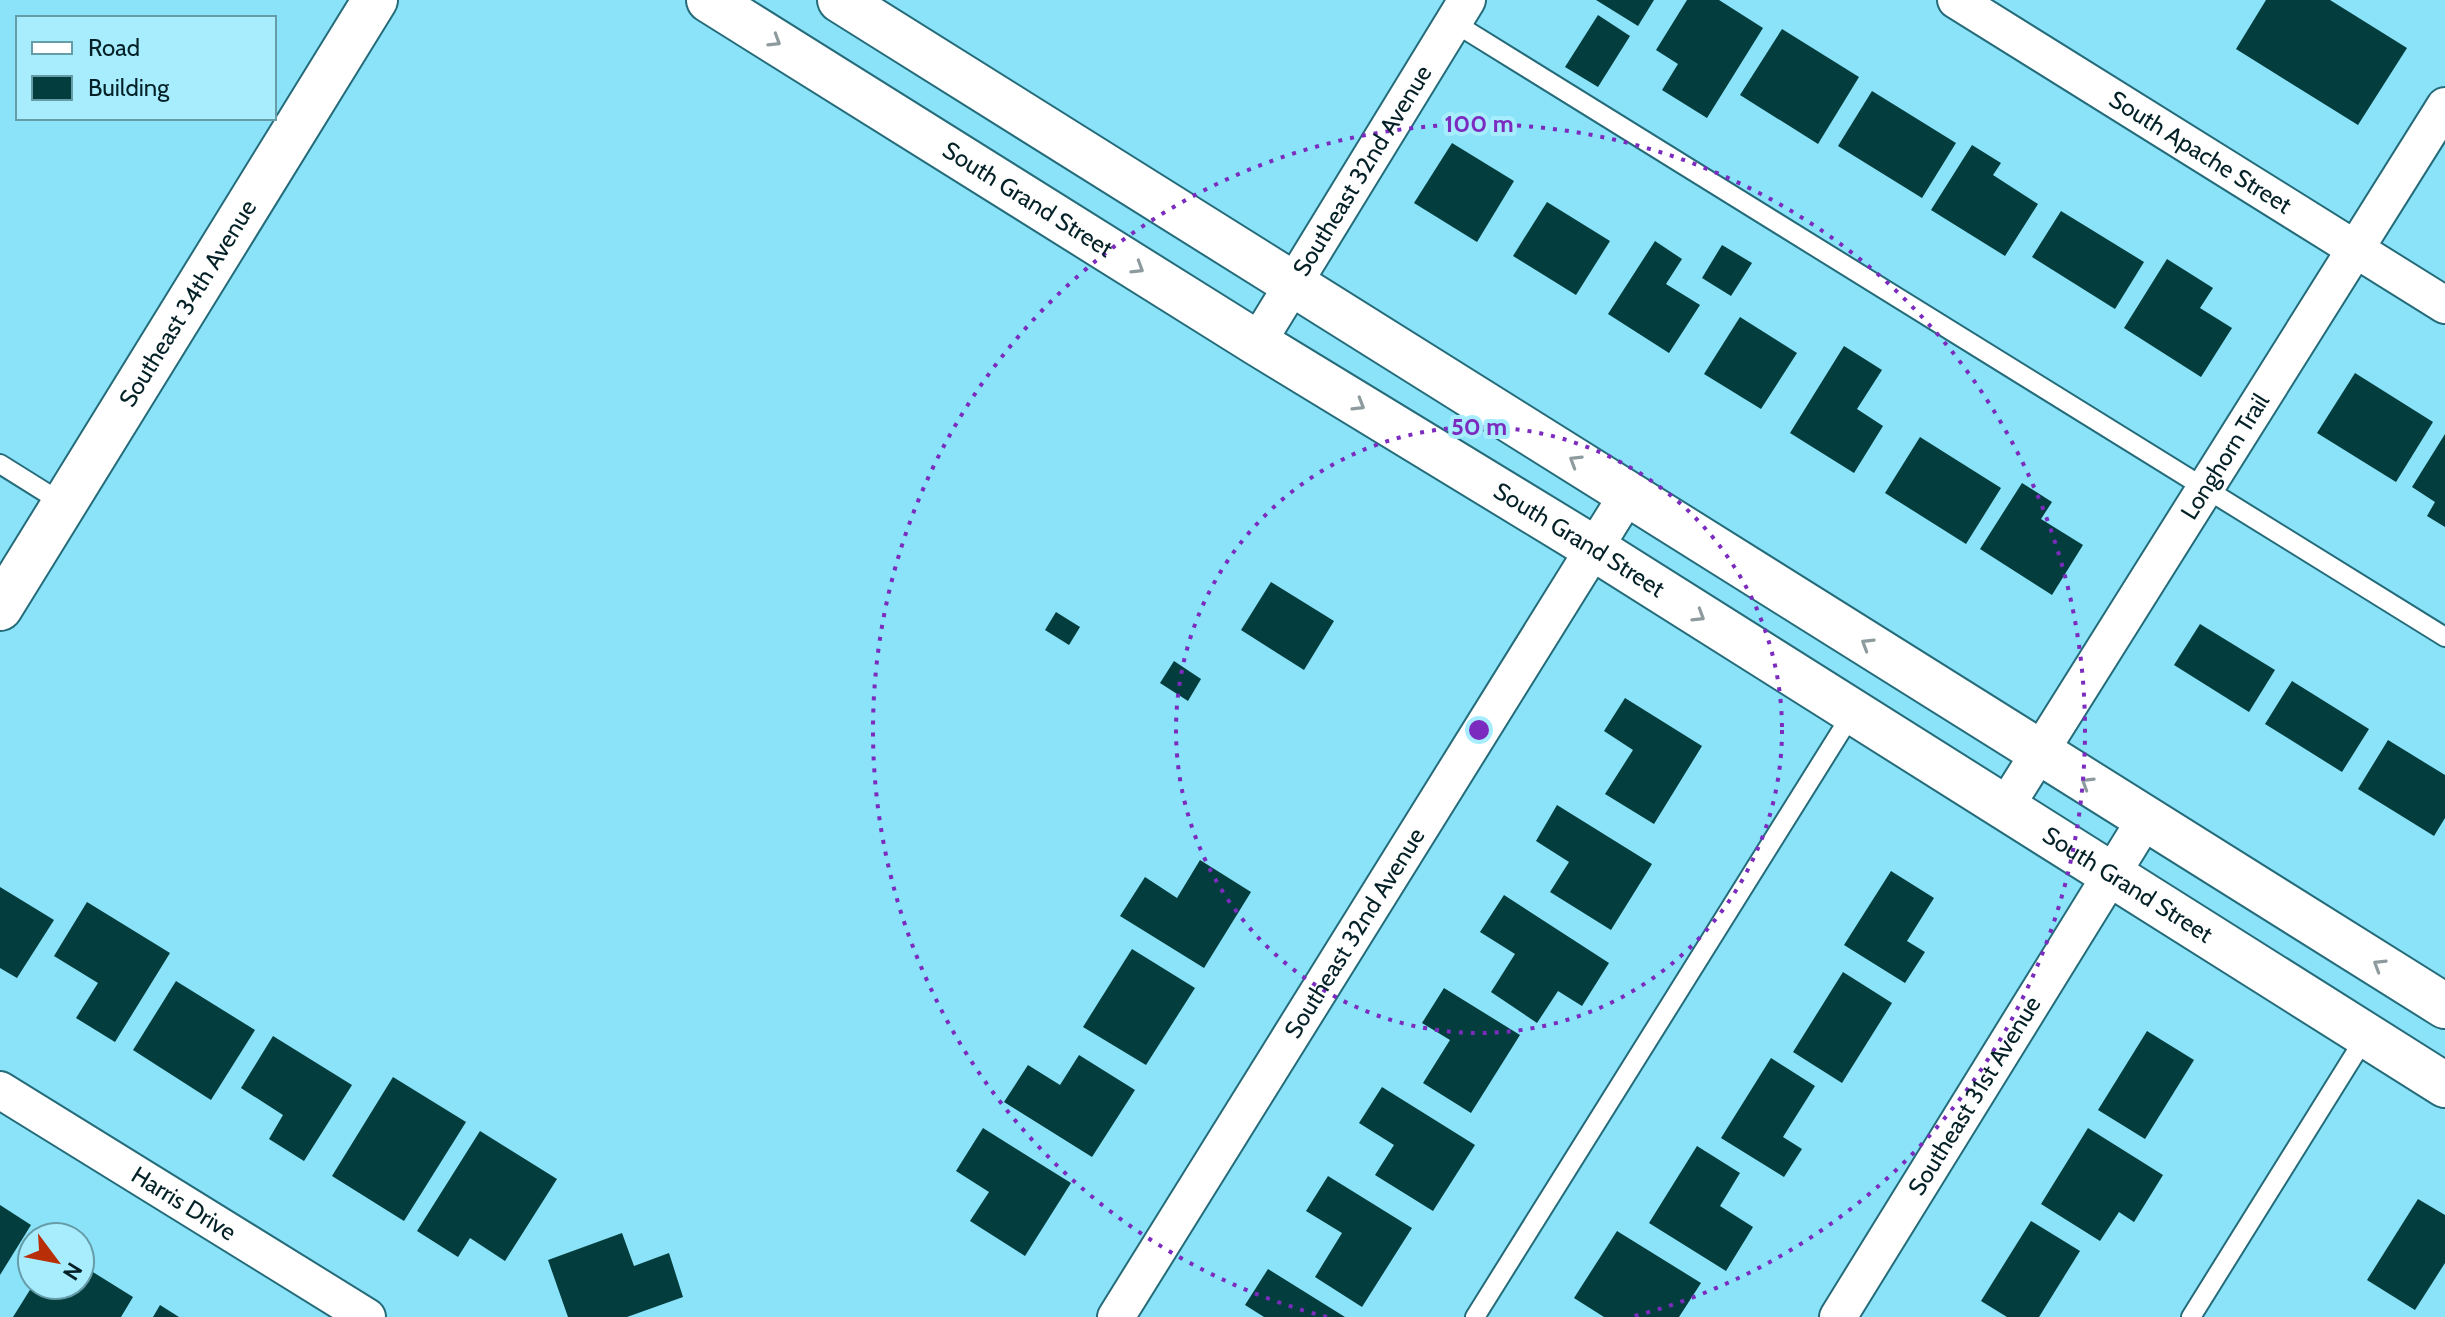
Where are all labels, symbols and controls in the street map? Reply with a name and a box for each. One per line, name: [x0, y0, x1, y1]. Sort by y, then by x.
legend: [16, 16, 276, 120]
one-way arrow: [766, 32, 781, 47]
text: Road: [88, 33, 140, 62]
street label: Southeast 32nd Avenue: [1286, 60, 1438, 281]
text: Building: [88, 73, 170, 102]
street label: South Apache Street: [2104, 84, 2297, 220]
text: 100 m: [1444, 109, 1514, 138]
street label: South Grand Street: [938, 135, 1118, 263]
street label: Southeast 34th Avenue: [113, 194, 262, 412]
one-way arrow: [1129, 259, 1144, 274]
street label: Longhorn Trail: [2174, 388, 2275, 525]
one-way arrow: [1350, 396, 1365, 411]
text: 50 m: [1451, 412, 1507, 441]
one-way arrow: [1570, 456, 1584, 471]
street label: South Grand Street: [1489, 476, 1670, 603]
one-way arrow: [1691, 606, 1705, 621]
one-way arrow: [1861, 639, 1875, 654]
centre of rings: [1465, 716, 1493, 744]
one-way arrow: [2081, 777, 2095, 792]
street label: South Grand Street: [2038, 820, 2218, 949]
street label: Southeast 32nd Avenue: [1278, 823, 1431, 1043]
one-way arrow: [2373, 959, 2388, 974]
street label: Southeast 31st Avenue: [1902, 991, 2047, 1200]
street label: Harris Drive: [126, 1160, 242, 1246]
north arrow: [16, 1221, 96, 1301]
text: N: [57, 1258, 88, 1285]

